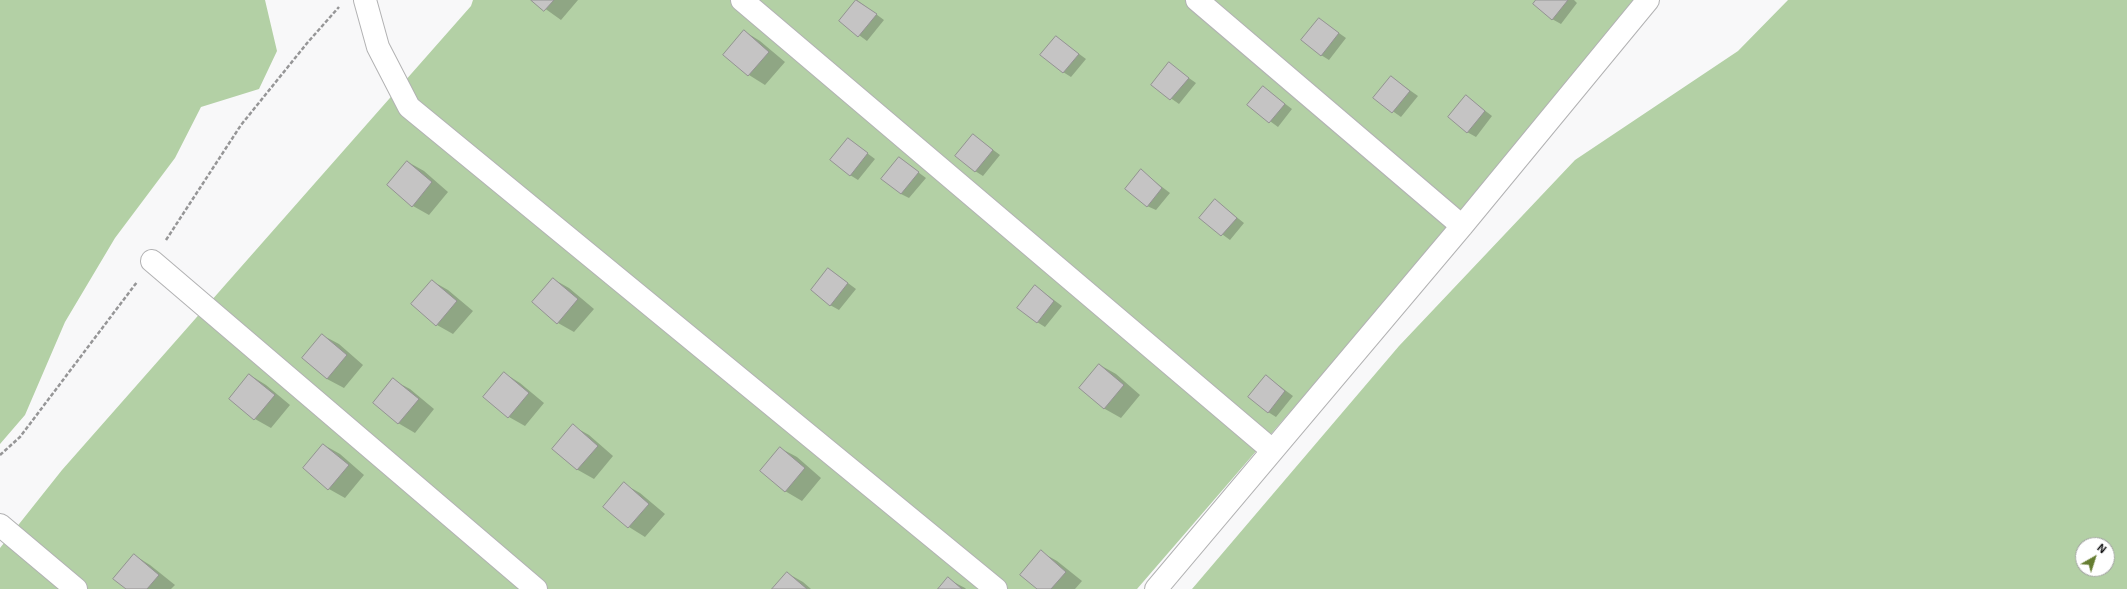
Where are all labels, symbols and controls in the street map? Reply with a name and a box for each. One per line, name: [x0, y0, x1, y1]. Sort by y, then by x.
north arrow: [2075, 537, 2115, 577]
text: N: [2095, 541, 2109, 556]

